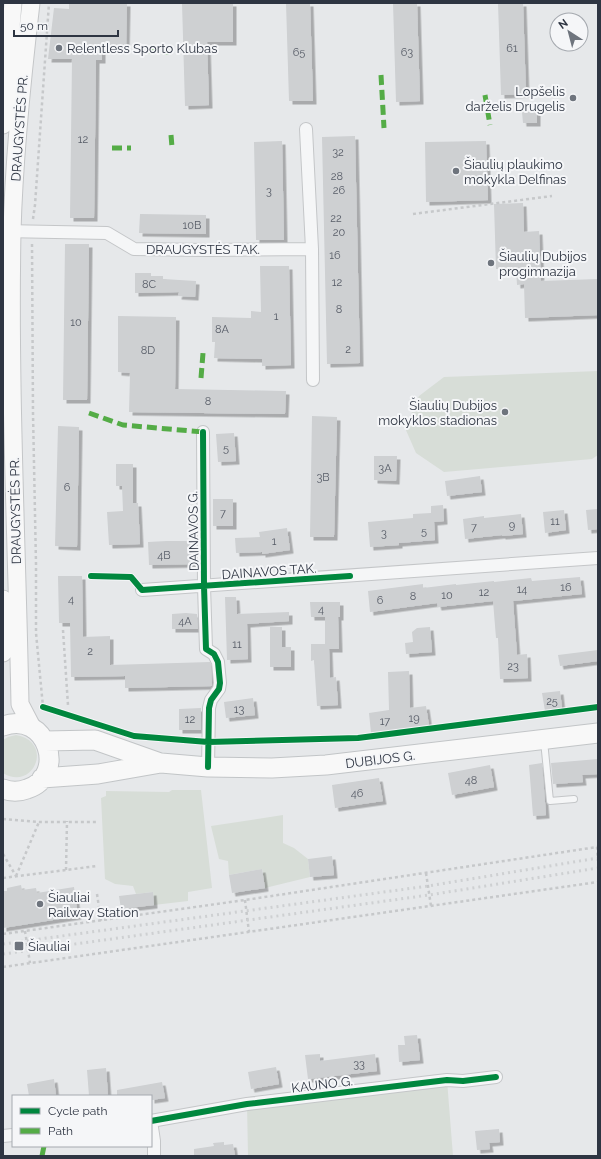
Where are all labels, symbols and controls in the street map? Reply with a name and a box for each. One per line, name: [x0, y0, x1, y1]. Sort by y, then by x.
scale bar: [14, 12, 118, 38]
north arrow: [549, 12, 589, 52]
text: N: [556, 17, 571, 32]
text: 50 m: [20, 19, 48, 33]
place label: Relentless Sporto Klubas: [67, 41, 218, 56]
house number: 61: [506, 42, 518, 55]
marker: Relentless Sporto Klubas: [54, 43, 64, 53]
house number: 65: [293, 46, 305, 59]
house number: 63: [401, 46, 413, 59]
street label: DRAUGYSTĖS PR.: [7, 74, 31, 182]
place label: Lopšelis darželis Drugelis: [466, 84, 565, 114]
marker: Lopšelis darželis Drugelis: [568, 93, 578, 103]
house number: 12: [78, 133, 88, 146]
house number: 32: [332, 146, 344, 159]
place label: Šiaulių plaukimo mokykla Delfinas: [464, 156, 566, 187]
marker: Šiaulių plaukimo mokykla Delfinas: [451, 166, 461, 176]
house number: 28: [331, 170, 343, 183]
house number: 26: [333, 184, 346, 197]
house number: 3: [266, 185, 272, 198]
house number: 22: [330, 212, 342, 225]
house number: 10B: [183, 219, 201, 232]
house number: 20: [333, 226, 345, 239]
street label: DRAUGYSTĖS TAK.: [146, 241, 260, 257]
place label: Šiaulių Dubijos progimnazija: [499, 248, 587, 279]
house number: 16: [329, 249, 341, 262]
marker: Šiaulių Dubijos progimnazija: [486, 258, 496, 268]
house number: 12: [332, 276, 342, 289]
house number: 8C: [142, 278, 156, 291]
house number: 8: [336, 303, 342, 316]
house number: 1: [274, 310, 279, 323]
house number: 10: [70, 316, 82, 329]
house number: 8A: [215, 323, 229, 336]
house number: 2: [345, 343, 351, 356]
house number: 8D: [141, 344, 155, 357]
house number: 8: [205, 395, 211, 408]
place label: Šiaulių Dubijos mokyklos stadionas: [378, 397, 497, 428]
marker: Šiaulių Dubijos mokyklos stadionas: [500, 407, 510, 417]
house number: 5: [223, 442, 229, 455]
street label: DRAUGYSTĖS PR.: [6, 457, 24, 565]
house number: 3A: [378, 462, 392, 475]
house number: 3B: [316, 471, 330, 484]
house number: 6: [64, 481, 71, 494]
street label: DAINAVOS G.: [185, 491, 202, 571]
house number: 7: [220, 507, 226, 520]
house number: 11: [550, 515, 560, 528]
house number: 9: [509, 519, 515, 532]
house number: 7: [471, 521, 477, 534]
house number: 5: [421, 525, 427, 538]
house number: 3: [381, 527, 387, 540]
house number: 1: [272, 535, 277, 548]
house number: 4B: [157, 549, 171, 562]
street label: DAINAVOS TAK.: [221, 561, 317, 582]
house number: 16: [560, 581, 572, 594]
house number: 14: [517, 583, 527, 596]
house number: 12: [479, 586, 489, 599]
house number: 10: [441, 589, 453, 602]
house number: 8: [410, 590, 416, 603]
house number: 4: [68, 593, 74, 606]
house number: 6: [377, 594, 384, 607]
house number: 4: [318, 603, 324, 616]
house number: 4A: [178, 615, 192, 628]
house number: 11: [232, 638, 242, 651]
house number: 2: [87, 645, 93, 658]
house number: 23: [507, 660, 519, 673]
house number: 25: [546, 695, 558, 708]
house number: 13: [234, 703, 244, 716]
house number: 19: [408, 712, 420, 725]
house number: 12: [185, 713, 195, 726]
house number: 17: [380, 715, 390, 728]
street label: DUBIJOS G.: [344, 748, 416, 771]
house number: 48: [465, 774, 477, 787]
house number: 46: [351, 787, 364, 800]
place label: Šiauliai Railway Station: [48, 889, 139, 920]
marker: Šiauliai Railway Station: [35, 899, 45, 909]
place label: Šiauliai: [28, 938, 70, 954]
marker: Šiauliai: [13, 940, 25, 952]
house number: 33: [353, 1058, 365, 1071]
street label: KAUNO G.: [291, 1073, 353, 1096]
legend: [12, 1095, 152, 1147]
text: Cycle path: [48, 1104, 107, 1118]
text: Path: [48, 1124, 73, 1138]

